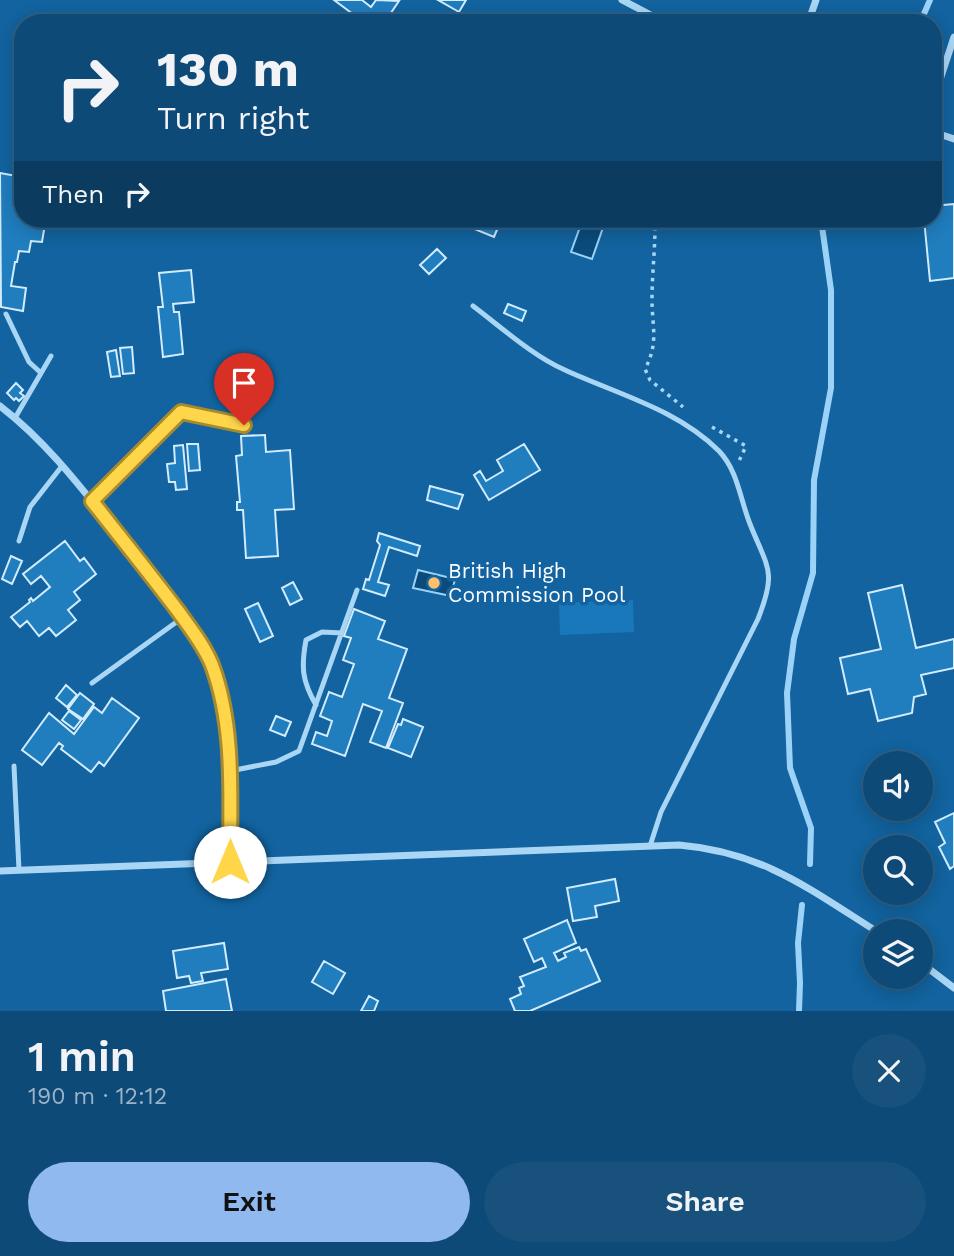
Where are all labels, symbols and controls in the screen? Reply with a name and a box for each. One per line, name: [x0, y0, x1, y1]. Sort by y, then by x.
text: 130 m: [157, 40, 299, 98]
icon: right: [42, 42, 133, 133]
text: Turn right: [157, 99, 309, 137]
icon: right: [118, 175, 156, 213]
text: Then: [42, 179, 104, 209]
pin: [214, 353, 274, 425]
icon: arrive: [225, 364, 263, 402]
place label: British High Commission Pool: [448, 558, 626, 607]
marker: British High Commission Pool: [426, 575, 442, 591]
map controls: [863, 751, 933, 989]
button: sound: [863, 751, 933, 821]
position arrow: [193, 825, 267, 899]
button: search: [863, 835, 933, 905]
button: layers: [863, 919, 933, 989]
text: 1 min: [28, 1032, 136, 1081]
button: close: [852, 1034, 926, 1108]
text: 190 m · 12:12: [28, 1083, 167, 1110]
button: Exit: [28, 1162, 470, 1242]
button: Share: [484, 1162, 926, 1242]

